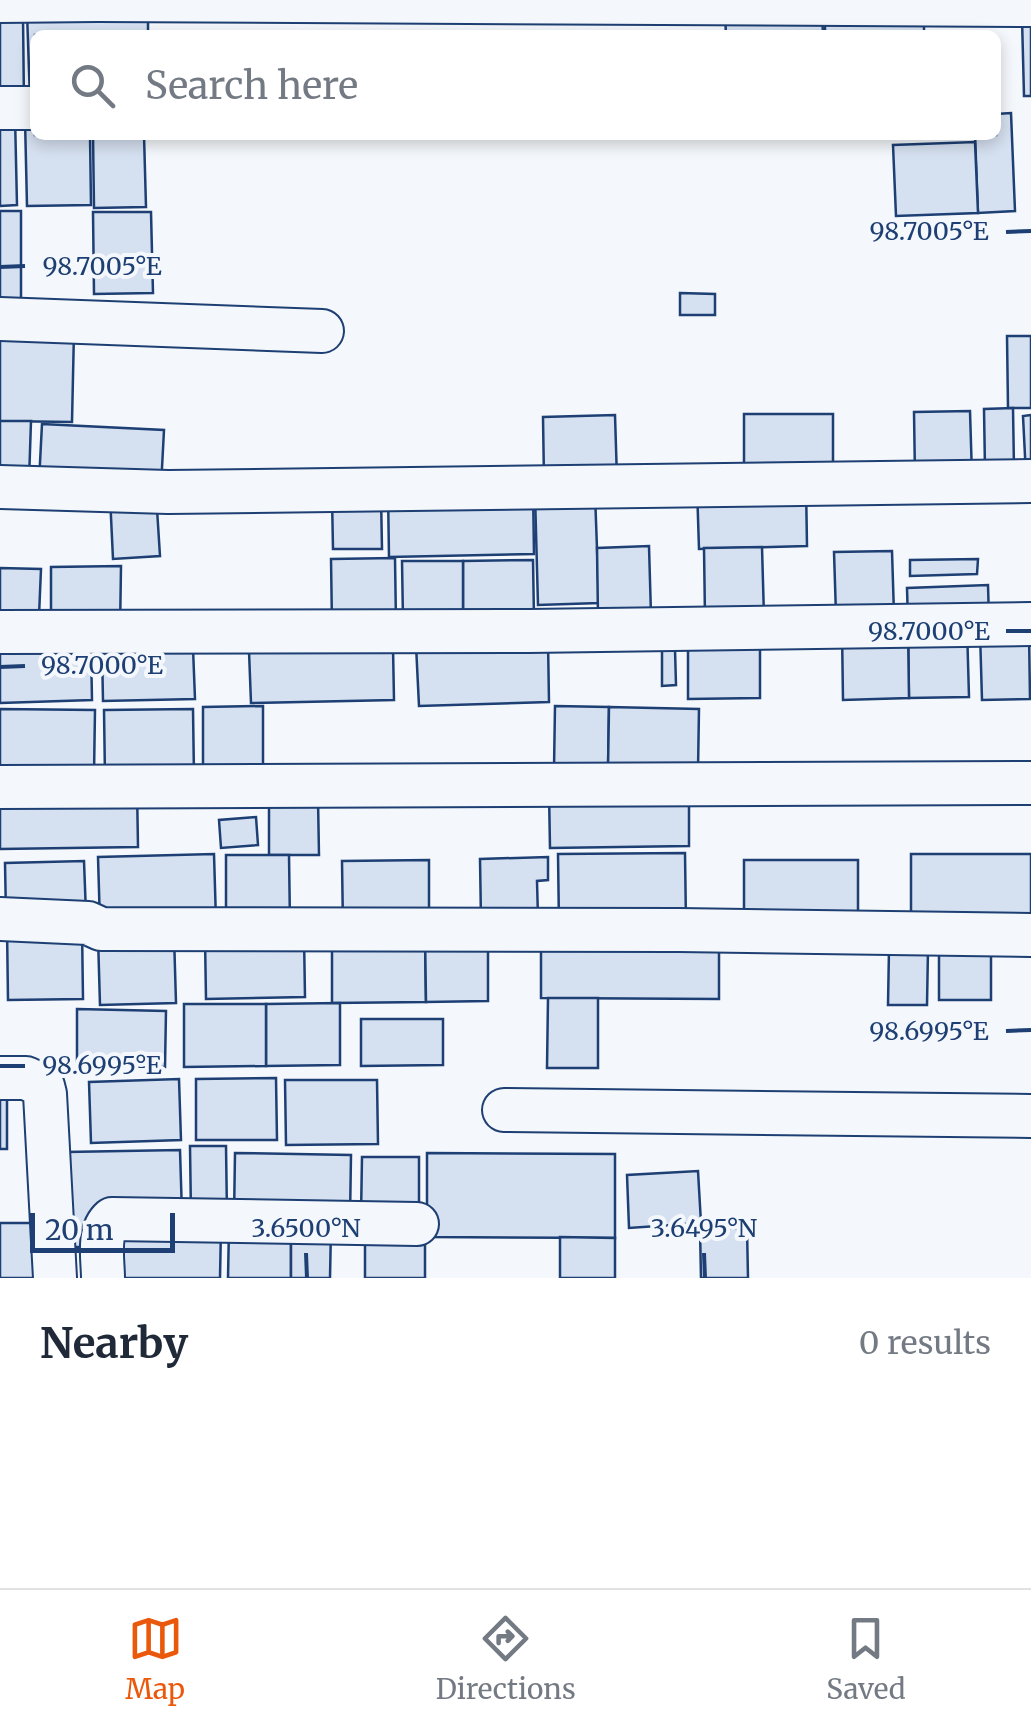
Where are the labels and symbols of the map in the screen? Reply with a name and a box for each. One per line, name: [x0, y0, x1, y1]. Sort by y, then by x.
text: 98.7005°E: [869, 215, 989, 247]
text: 98.7005°E: [42, 250, 162, 282]
text: 98.7000°E: [868, 615, 990, 647]
text: 98.7000°E: [41, 649, 163, 681]
text: 98.6995°E: [869, 1015, 989, 1047]
text: 98.6995°E: [42, 1049, 162, 1081]
scale bar: [30, 1208, 175, 1252]
text: 3.6500°N: [251, 1212, 361, 1244]
text: 3.6495°N: [651, 1212, 757, 1244]

